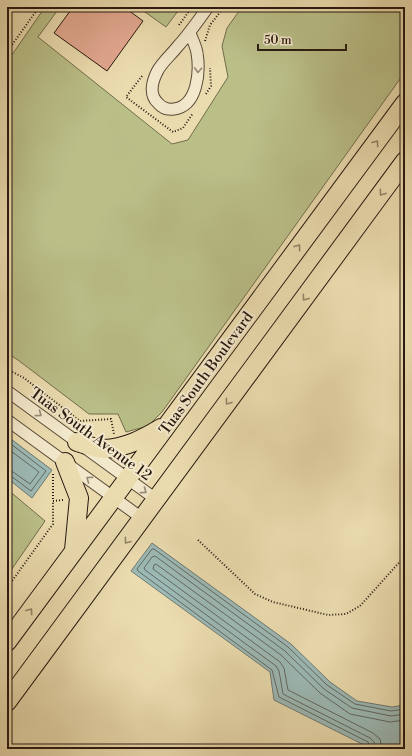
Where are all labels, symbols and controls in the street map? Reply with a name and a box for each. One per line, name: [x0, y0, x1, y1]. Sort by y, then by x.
scale bar: [258, 26, 346, 52]
text: 50 m: [264, 33, 292, 48]
one-way arrow: [193, 67, 202, 73]
one-way arrow: [371, 140, 378, 147]
one-way arrow: [380, 188, 387, 195]
one-way arrow: [294, 245, 301, 252]
one-way arrow: [303, 293, 310, 300]
street label: Tuas South Boulevard: [155, 308, 258, 439]
street label: Tuas South Avenue 12: [26, 384, 155, 485]
one-way arrow: [226, 398, 233, 405]
one-way arrow: [34, 410, 41, 417]
one-way arrow: [86, 477, 93, 484]
one-way arrow: [139, 486, 146, 493]
one-way arrow: [124, 537, 131, 544]
one-way arrow: [25, 608, 33, 615]

